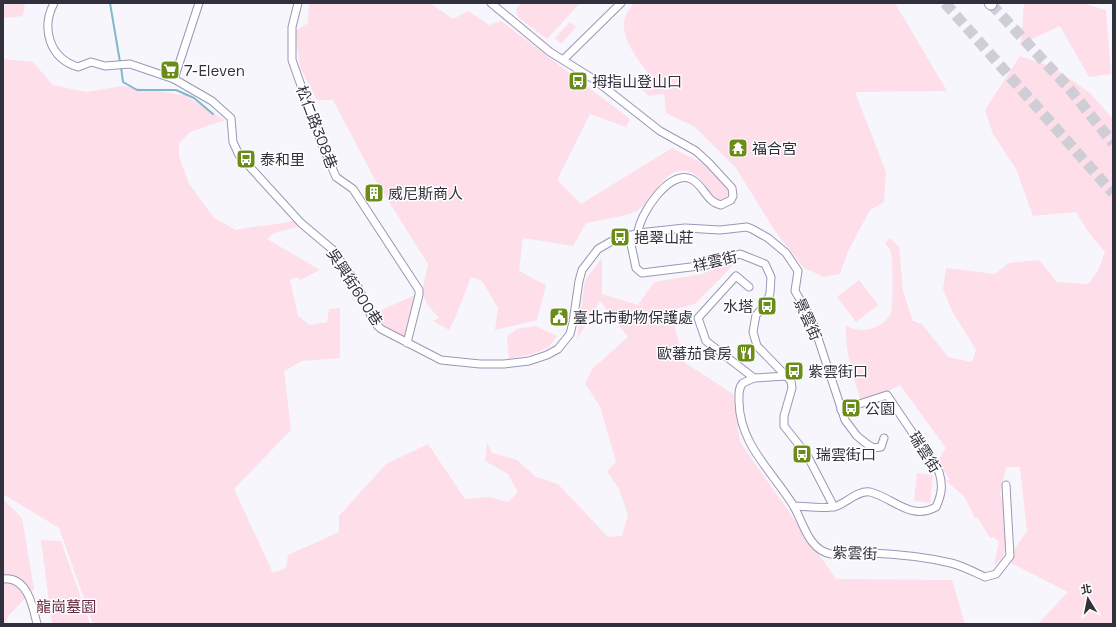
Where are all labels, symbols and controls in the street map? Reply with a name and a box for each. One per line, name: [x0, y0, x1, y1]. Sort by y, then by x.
supermarket icon: 7-Eleven: [159, 59, 181, 81]
place label: 7-Eleven: [184, 61, 245, 80]
bus stop icon: 拇指山登山口: [567, 70, 589, 92]
place label: 拇指山登山口: [592, 72, 682, 91]
street label: 松仁路308巷: [292, 83, 342, 171]
temple icon: 福合宮: [727, 137, 749, 159]
place label: 福合宮: [752, 139, 797, 158]
bus stop icon: 泰和里: [235, 148, 257, 170]
place label: 泰和里: [260, 150, 305, 169]
building icon: 威尼斯商人: [363, 182, 385, 204]
place label: 威尼斯商人: [388, 184, 463, 203]
bus stop icon: 挹翠山莊: [609, 226, 631, 248]
place label: 挹翠山莊: [634, 228, 694, 247]
street label: 吳興街600巷: [323, 245, 387, 329]
street label: 祥雲街: [691, 247, 739, 275]
bus stop icon: 水塔: [756, 295, 778, 317]
street label: 景雲街: [790, 295, 826, 343]
place label: 水塔: [723, 297, 753, 316]
public building icon: 臺北市動物保護處: [548, 306, 570, 328]
place label: 臺北市動物保護處: [573, 308, 693, 327]
restaurant icon: 歐蕃茄食房: [735, 342, 757, 364]
place label: 歐蕃茄食房: [657, 344, 732, 363]
bus stop icon: 紫雲街口: [783, 360, 805, 382]
place label: 紫雲街口: [808, 362, 868, 381]
bus stop icon: 公園: [840, 397, 862, 419]
place label: 公園: [865, 399, 895, 418]
street label: 瑞雲街: [905, 428, 945, 476]
bus stop icon: 瑞雲街口: [791, 443, 813, 465]
place label: 瑞雲街口: [816, 445, 876, 464]
street label: 紫雲街: [832, 543, 878, 563]
north arrow: [1068, 579, 1108, 619]
text: 北: [1080, 581, 1093, 597]
park label: 龍崗墓園: [36, 597, 96, 616]

